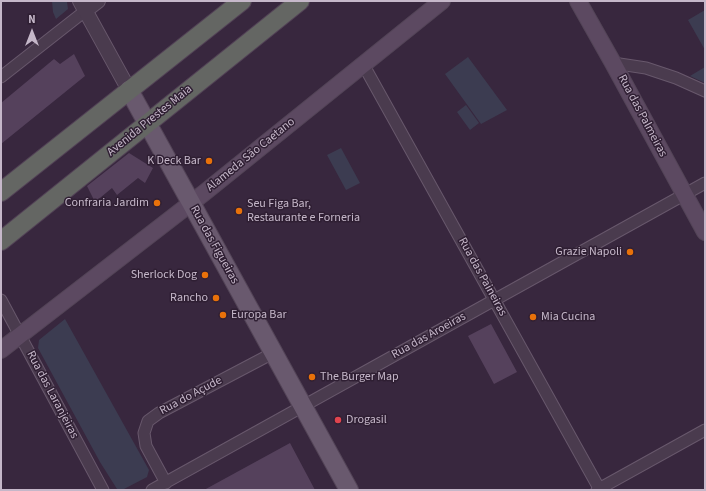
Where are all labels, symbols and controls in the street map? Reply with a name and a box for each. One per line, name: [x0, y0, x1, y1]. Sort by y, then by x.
north arrow: [12, 12, 52, 52]
text: N: [28, 12, 36, 27]
street label: Rua das Palmeiras: [614, 72, 670, 160]
street label: Avenida Prestes Maia: [105, 82, 195, 160]
street label: Alameda São Caetano: [204, 115, 298, 195]
place label: K Deck Bar: [147, 154, 201, 168]
marker: K Deck Bar: [204, 156, 214, 166]
place label: Confraria Jardim: [65, 196, 149, 210]
place label: Seu Figa Bar, Restaurante e Forneria: [247, 197, 360, 225]
marker: Confraria Jardim: [152, 198, 162, 208]
street label: Rua das Figueiras: [187, 203, 241, 287]
marker: Seu Figa Bar, Restaurante e Forneria: [234, 206, 244, 216]
street label: Rua das Paineiras: [454, 235, 510, 319]
place label: Grazie Napoli: [555, 245, 622, 259]
marker: Grazie Napoli: [625, 247, 635, 257]
place label: Sherlock Dog: [131, 268, 197, 282]
marker: Sherlock Dog: [200, 270, 210, 280]
place label: Rancho: [170, 291, 208, 305]
marker: Rancho: [211, 293, 221, 303]
place label: Europa Bar: [231, 308, 287, 322]
marker: Europa Bar: [218, 310, 228, 320]
street label: Rua das Aroeiras: [389, 310, 469, 362]
place label: Mia Cucina: [541, 310, 595, 324]
marker: Mia Cucina: [528, 312, 538, 322]
street label: Rua das Laranjeiras: [23, 349, 81, 441]
place label: The Burger Map: [320, 370, 399, 384]
marker: The Burger Map: [307, 372, 317, 382]
street label: Rua do Açude: [157, 374, 225, 418]
place label: Drogasil: [346, 413, 387, 427]
marker: Drogasil: [333, 415, 343, 425]

